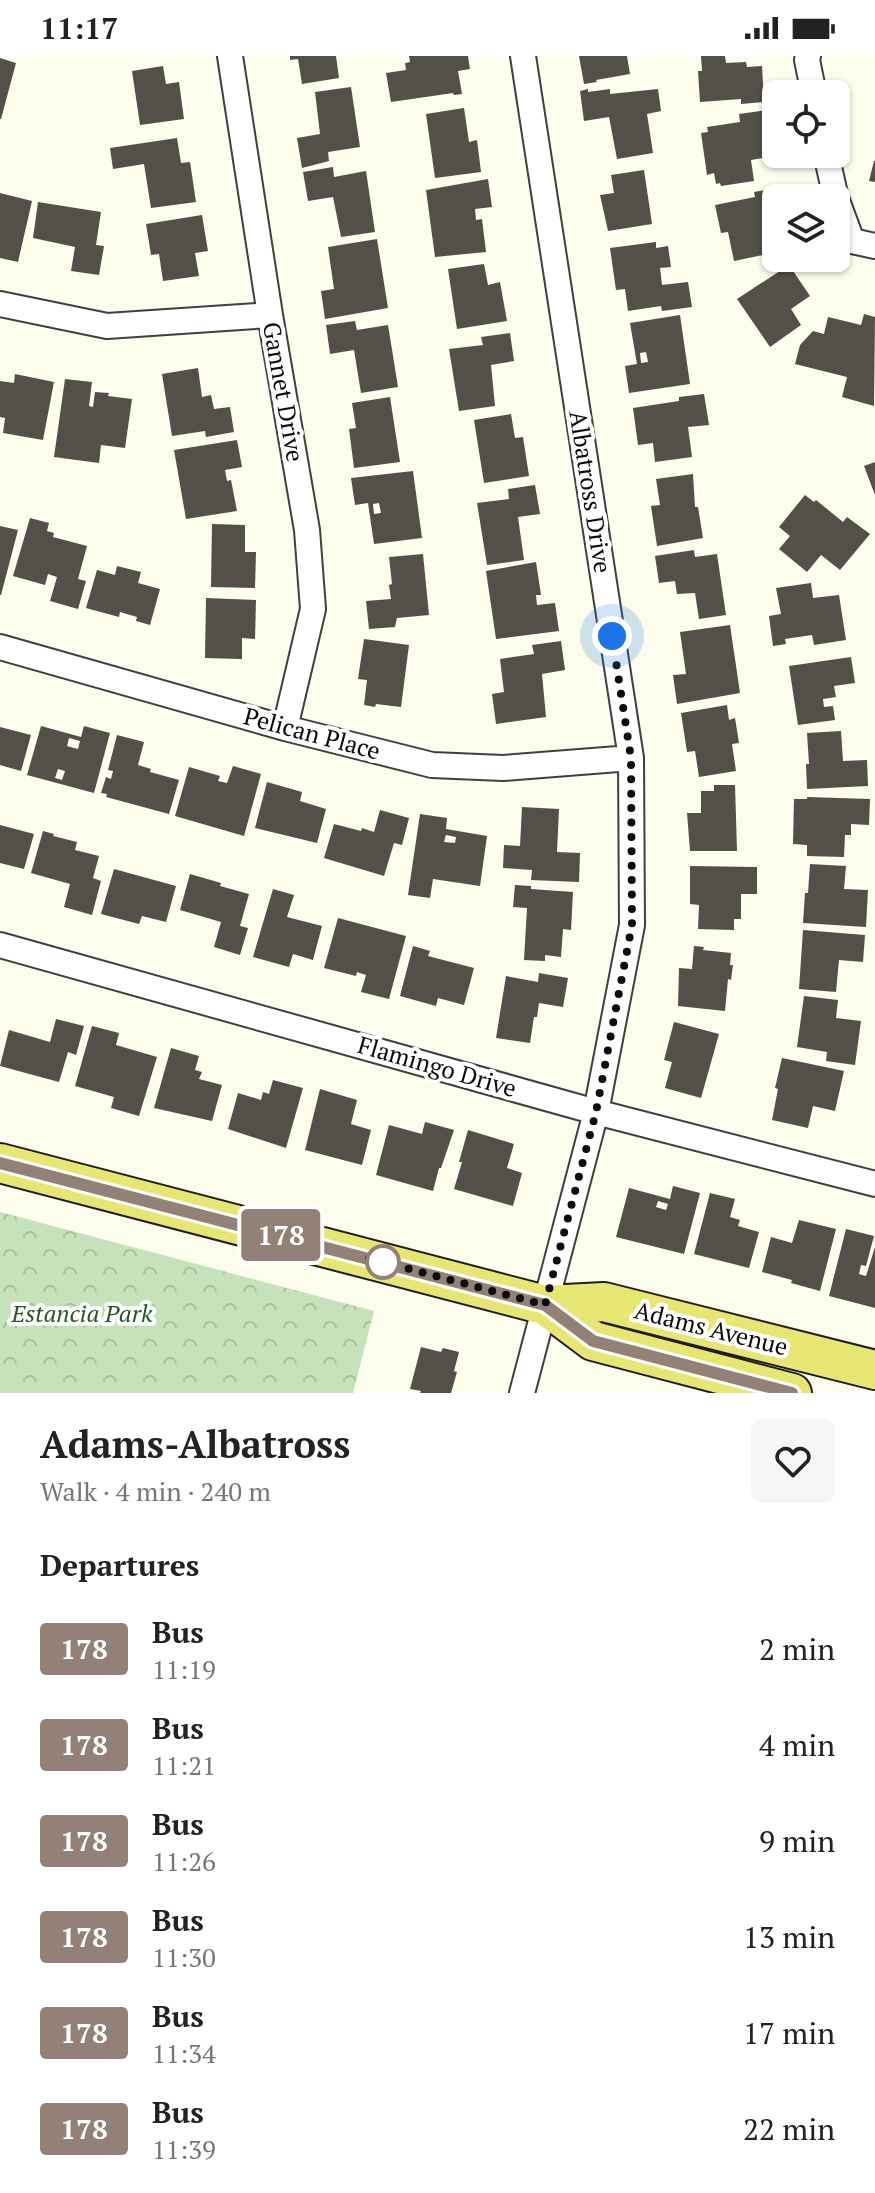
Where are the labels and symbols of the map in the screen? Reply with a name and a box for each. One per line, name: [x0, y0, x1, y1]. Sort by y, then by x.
street label: Gannet Drive: [256, 320, 312, 464]
street label: Albatross Drive: [562, 408, 620, 575]
your location: [592, 616, 632, 656]
street label: Pelican Place: [241, 699, 384, 767]
street label: Flamingo Drive: [354, 1028, 520, 1104]
line badge: 178: [235, 1209, 327, 1261]
unlabelled marker: [366, 1245, 400, 1279]
street label: Adams Avenue: [631, 1294, 791, 1363]
park label: Estancia Park: [11, 1297, 153, 1329]

